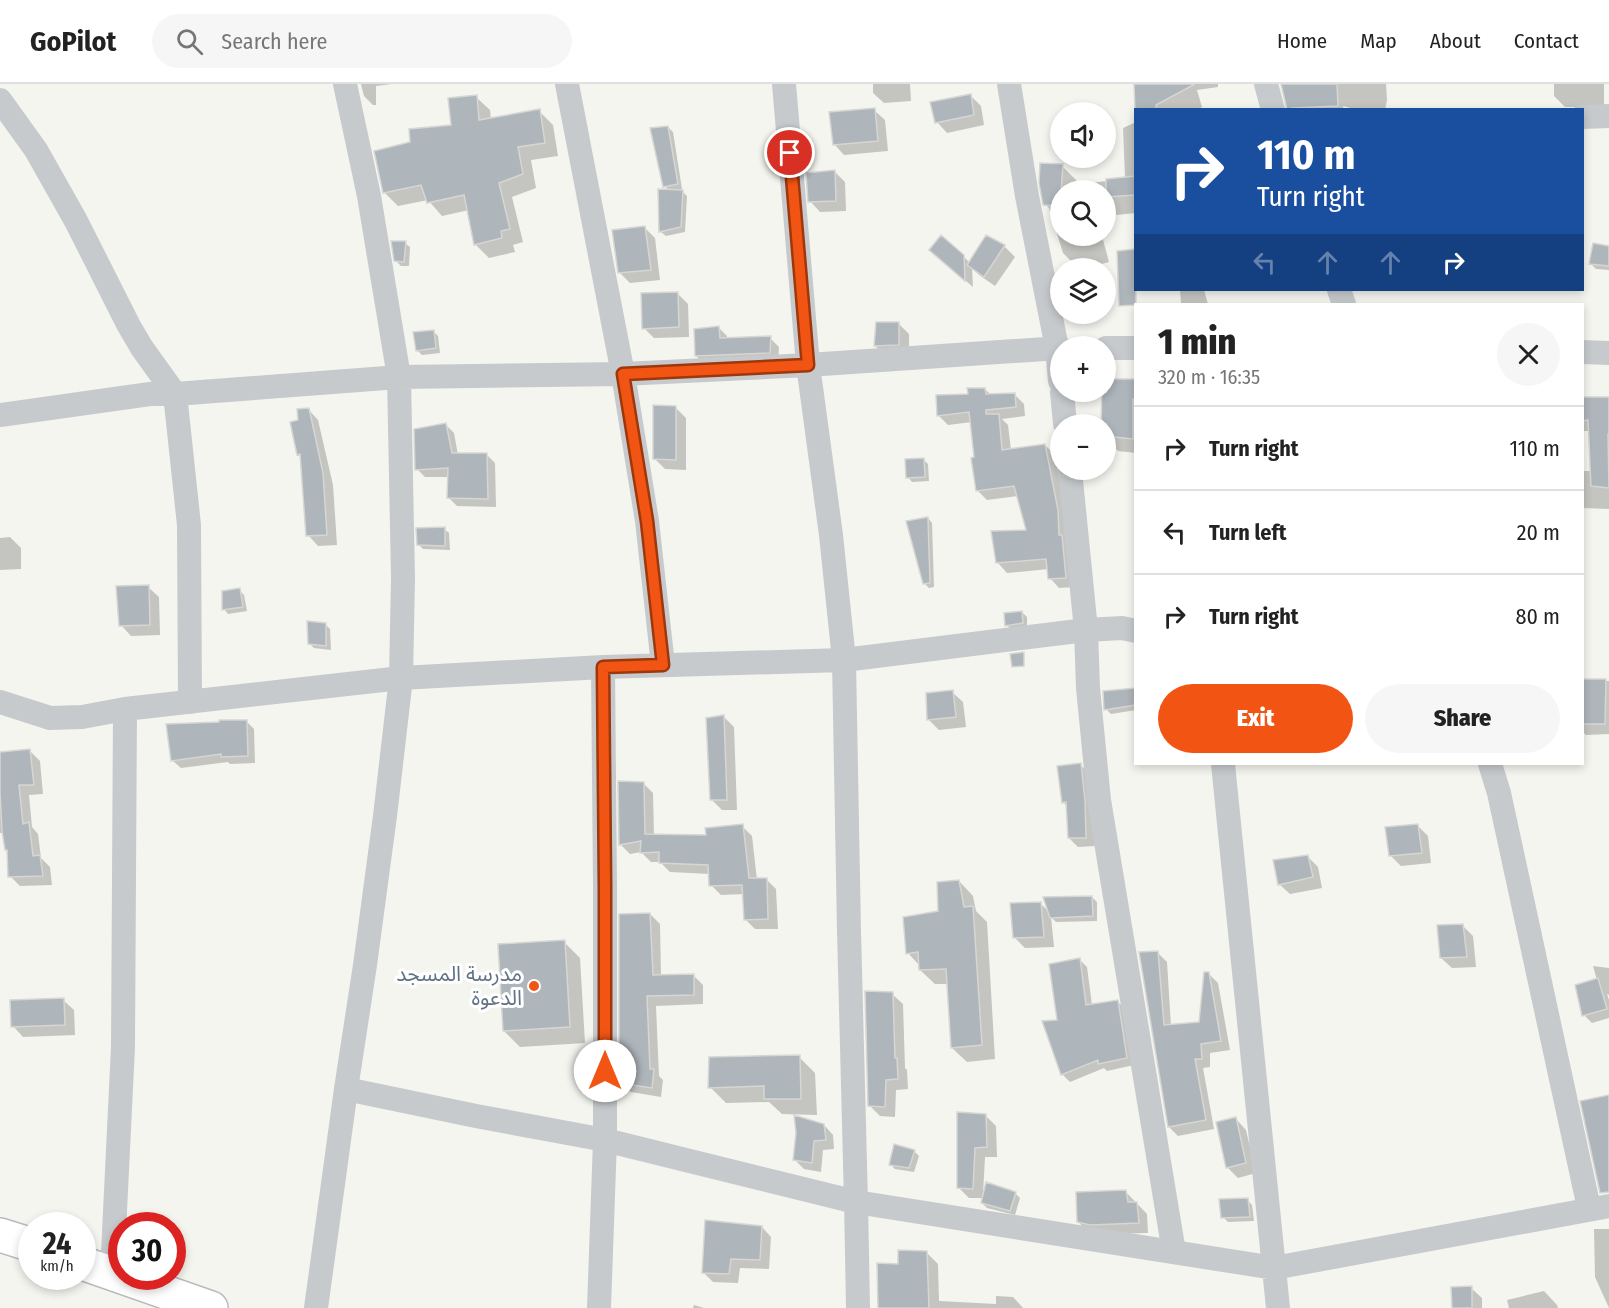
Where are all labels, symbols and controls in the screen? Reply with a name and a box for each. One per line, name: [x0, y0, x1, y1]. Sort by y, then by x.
search box: [152, 14, 572, 68]
text: GoPilot: [30, 25, 116, 58]
icon: search: [173, 25, 206, 58]
text: Search here: [221, 28, 327, 55]
text: Home: [1277, 28, 1327, 54]
text: Map: [1360, 28, 1397, 54]
text: About: [1430, 28, 1481, 54]
text: Contact: [1514, 28, 1579, 54]
map controls: [1050, 102, 1116, 480]
button: sound: [1050, 102, 1116, 168]
pin: [764, 127, 815, 178]
text: 110 m: [1257, 130, 1356, 180]
icon: right: [1158, 132, 1236, 210]
icon: arrive: [773, 136, 806, 169]
button: search: [1050, 180, 1116, 246]
text: Turn right: [1257, 181, 1365, 213]
icon: left: [1248, 246, 1281, 279]
icon: ahead: [1311, 246, 1344, 279]
icon: ahead: [1374, 246, 1407, 279]
icon: right: [1437, 246, 1470, 279]
button: layers: [1050, 258, 1116, 324]
text: 1 min: [1158, 320, 1236, 364]
button: close: [1497, 323, 1560, 386]
button: +: [1050, 336, 1116, 402]
text: 320 m · 16:35: [1158, 365, 1260, 389]
button: −: [1050, 414, 1116, 480]
icon: right: [1158, 432, 1191, 465]
text: Turn right: [1209, 435, 1298, 462]
text: 110 m: [1510, 435, 1560, 462]
icon: left: [1158, 516, 1191, 549]
text: Turn left: [1209, 519, 1287, 546]
text: 20 m: [1517, 519, 1560, 546]
icon: right: [1158, 600, 1191, 633]
text: Turn right: [1209, 603, 1298, 630]
text: 80 m: [1515, 603, 1560, 630]
button: Exit: [1158, 684, 1353, 753]
button: Share: [1365, 684, 1560, 753]
place label: مدرسة المسجد الدعوة: [396, 961, 522, 1011]
marker: مدرسة المسجد الدعوة: [527, 979, 541, 993]
position arrow: [573, 1039, 637, 1103]
speed limit sign: 30: [108, 1212, 186, 1290]
text: 24: [43, 1226, 71, 1262]
text: km/h: [40, 1257, 74, 1275]

